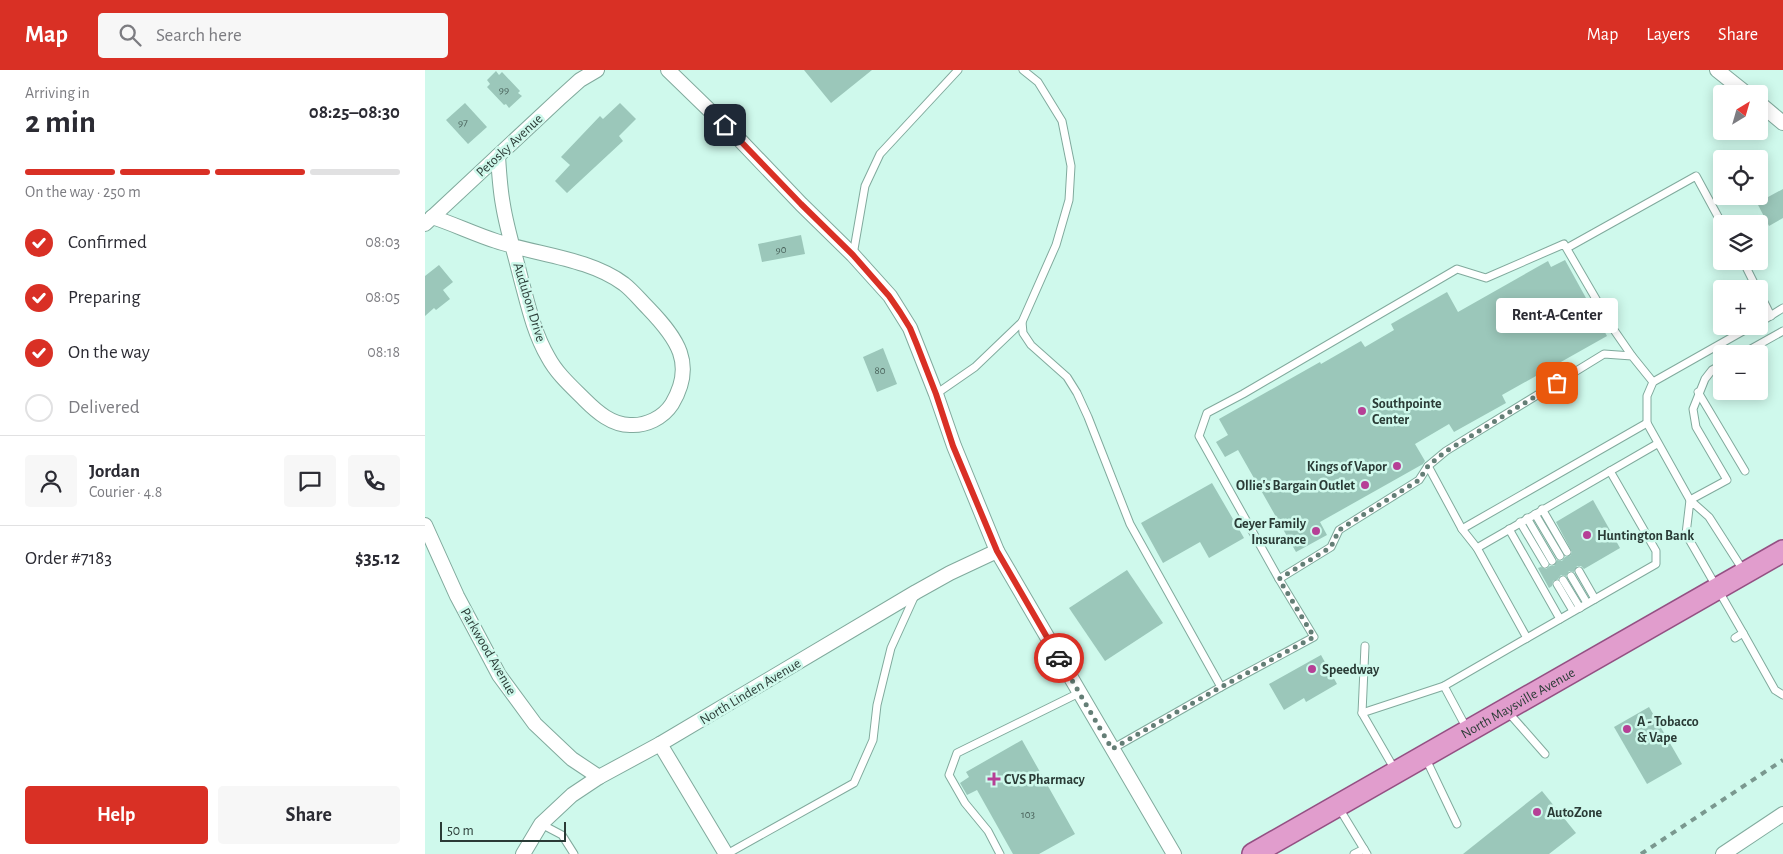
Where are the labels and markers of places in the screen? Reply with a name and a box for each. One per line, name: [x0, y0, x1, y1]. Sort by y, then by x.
pin: [704, 104, 746, 146]
callout: Rent-A-Center: [1496, 298, 1618, 333]
pin: [1536, 362, 1578, 404]
place label: Southpointe Center: [1372, 397, 1442, 427]
marker: Southpointe Center: [1356, 405, 1368, 417]
place label: Kings of Vapor: [1307, 460, 1387, 474]
marker: Kings of Vapor: [1391, 460, 1403, 472]
place label: Ollie's Bargain Outlet: [1236, 479, 1355, 493]
marker: Ollie's Bargain Outlet: [1359, 479, 1371, 491]
place label: Geyer Family Insurance: [1234, 517, 1307, 547]
marker: Geyer Family Insurance: [1310, 525, 1322, 537]
marker: Huntington Bank: [1581, 529, 1593, 541]
place label: Huntington Bank: [1597, 529, 1694, 543]
marker: Speedway: [1306, 663, 1318, 675]
place label: Speedway: [1322, 663, 1380, 677]
place label: A - Tobacco & Vape: [1637, 715, 1699, 745]
marker: A - Tobacco & Vape: [1621, 723, 1633, 735]
marker: CVS Pharmacy: [988, 773, 1000, 785]
place label: CVS Pharmacy: [1004, 773, 1086, 787]
marker: AutoZone: [1531, 806, 1543, 818]
place label: AutoZone: [1547, 806, 1603, 820]

